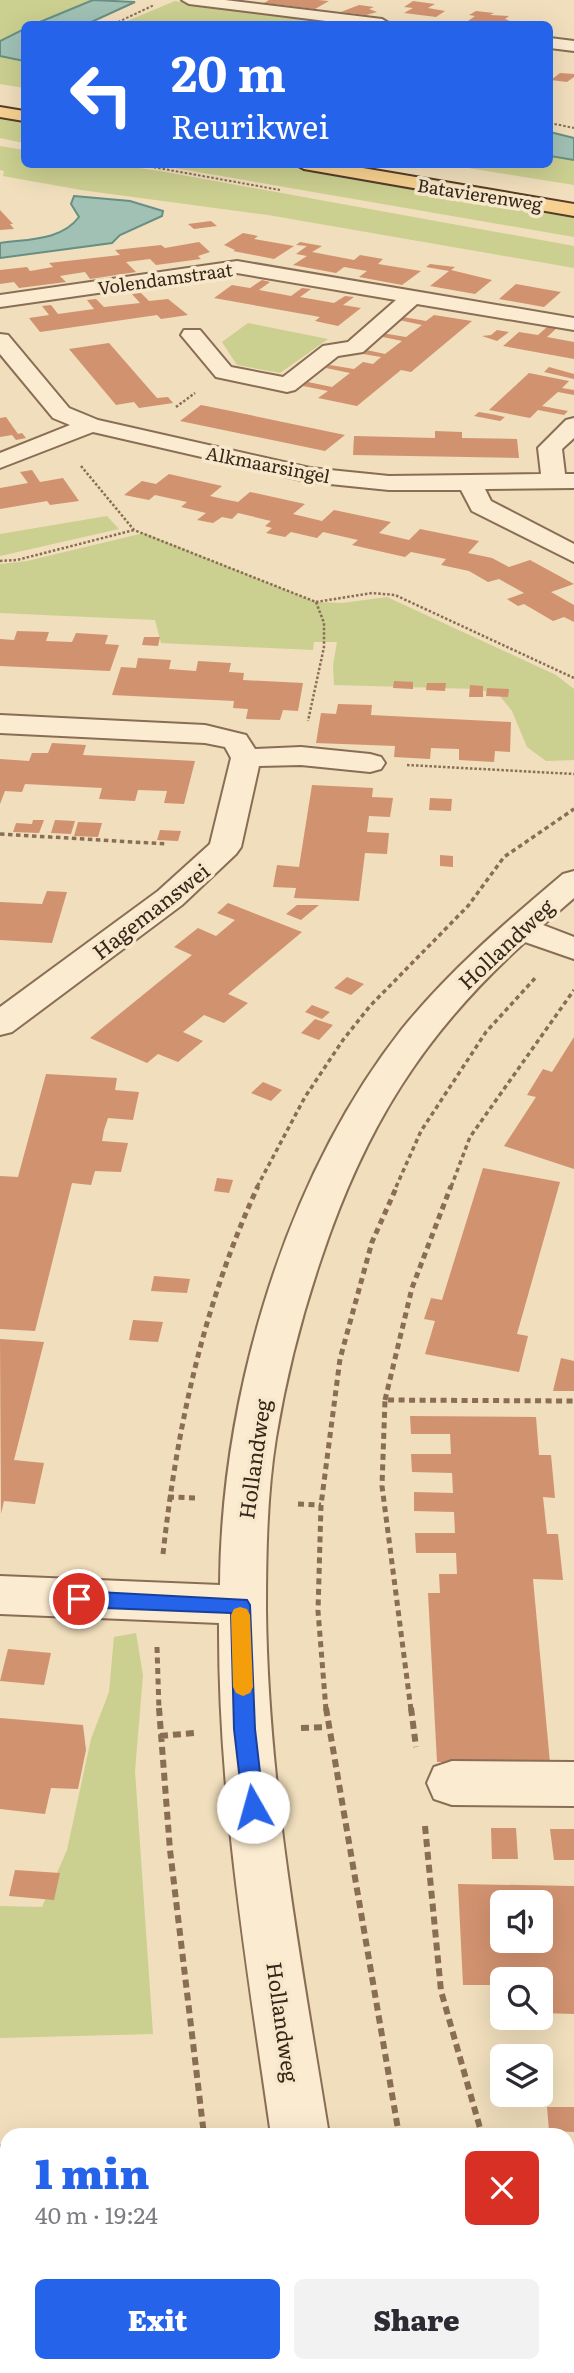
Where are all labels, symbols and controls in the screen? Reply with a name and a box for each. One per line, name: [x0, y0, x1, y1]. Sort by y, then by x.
text: 20 m: [171, 34, 286, 107]
icon: left: [56, 49, 147, 140]
text: Reurikwei: [171, 101, 329, 149]
street label: Batavierenweg: [416, 171, 545, 217]
street label: Volendamstraat: [96, 255, 235, 301]
street label: Alkmaarsingel: [203, 439, 333, 489]
street label: Hagemanswei: [85, 854, 215, 966]
street label: Hollandweg: [450, 890, 560, 996]
street label: Hollandweg: [229, 1397, 277, 1521]
pin: [49, 1569, 109, 1629]
icon: arrive: [60, 1580, 98, 1618]
position arrow: [216, 1770, 290, 1844]
map controls: [490, 1890, 553, 2107]
button: sound: [490, 1890, 553, 1953]
street label: Hollandweg: [260, 1960, 308, 2084]
button: search: [490, 1967, 553, 2030]
button: layers: [490, 2044, 553, 2107]
text: 1 min: [35, 2140, 150, 2202]
button: close: [465, 2151, 539, 2225]
text: 40 m · 19:24: [35, 2197, 158, 2231]
button: Exit: [35, 2279, 280, 2359]
button: Share: [294, 2279, 539, 2359]

